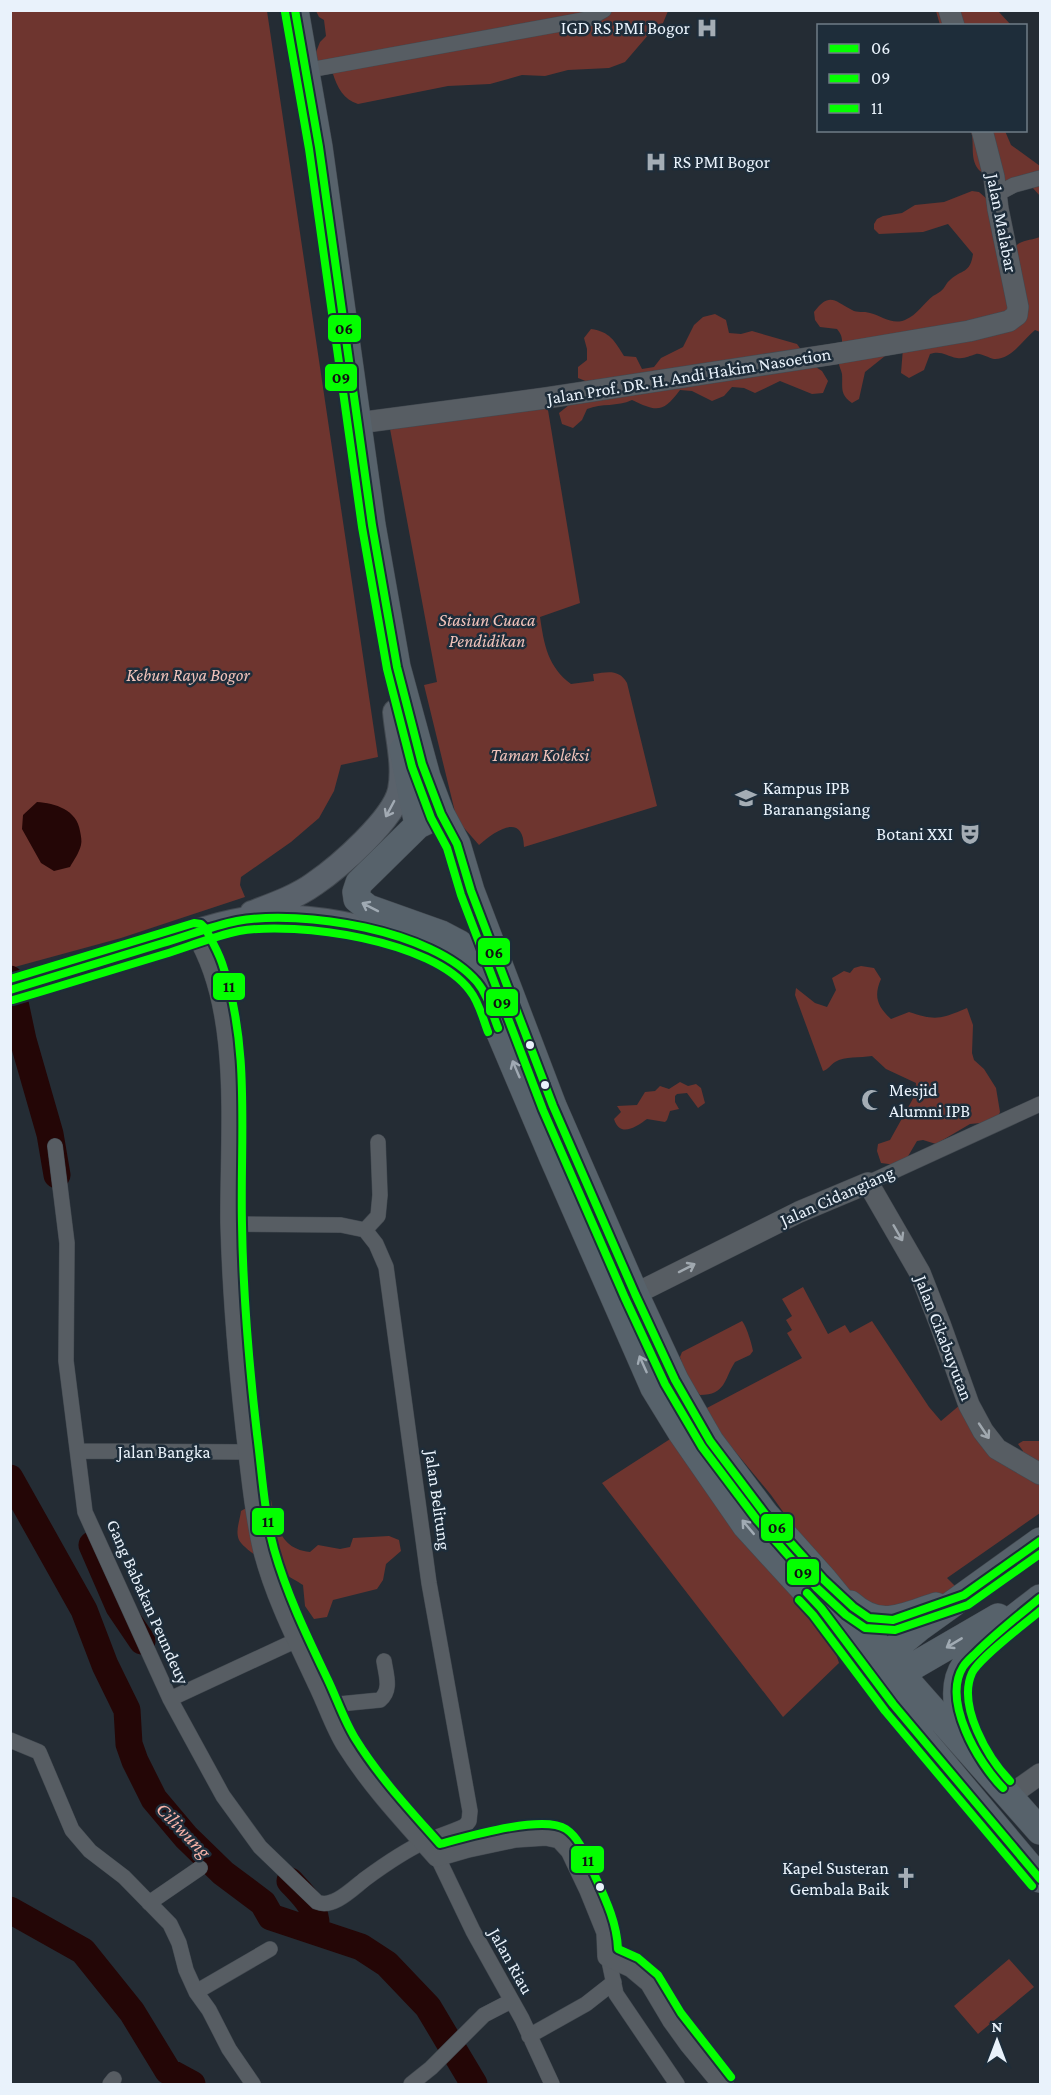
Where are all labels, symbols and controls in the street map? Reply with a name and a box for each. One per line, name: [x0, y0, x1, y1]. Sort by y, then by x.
hospital icon: IGD RS PMI Bogor: [695, 16, 719, 40]
place label: IGD RS PMI Bogor: [561, 18, 691, 38]
legend: [817, 24, 1027, 132]
text: 06: [871, 38, 890, 58]
text: 09: [871, 68, 890, 88]
text: 11: [871, 98, 883, 118]
hospital icon: RS PMI Bogor: [644, 150, 668, 174]
place label: RS PMI Bogor: [673, 152, 771, 172]
street label: Jalan Malabar: [982, 170, 1021, 275]
line badge: 06: [327, 314, 362, 343]
text: 06: [335, 320, 353, 337]
street label: Jalan Prof. DR. H. Andi Hakim Nasoetion: [544, 344, 833, 409]
line badge: 09: [324, 363, 358, 392]
text: 09: [332, 369, 350, 386]
park label: Stasiun Cuaca Pendidikan: [439, 610, 536, 651]
park label: Kebun Raya Bogor: [126, 665, 250, 685]
park label: Taman Koleksi: [491, 745, 590, 765]
place label: Kampus IPB Baranangsiang: [763, 778, 871, 819]
school or university icon: Kampus IPB Baranangsiang: [734, 786, 758, 810]
one-way arrow: [384, 800, 395, 818]
theatre icon: Botani XXI: [958, 822, 982, 846]
place label: Botani XXI: [876, 824, 953, 844]
one-way arrow: [362, 901, 380, 913]
line badge: 06: [477, 937, 511, 966]
text: 06: [485, 944, 503, 961]
line badge: 11: [212, 972, 246, 1001]
text: 11: [223, 978, 235, 995]
line badge: 09: [485, 988, 519, 1017]
text: 09: [493, 994, 511, 1011]
unlabelled marker: [524, 1039, 536, 1051]
one-way arrow: [510, 1060, 521, 1079]
unlabelled marker: [539, 1079, 551, 1091]
place label: Mesjid Alumni IPB: [889, 1080, 970, 1121]
mosque icon: Mesjid Alumni IPB: [860, 1088, 884, 1112]
street label: Jalan Cidangiang: [775, 1162, 897, 1231]
one-way arrow: [892, 1224, 904, 1241]
one-way arrow: [678, 1261, 696, 1273]
street label: Jalan Cikabuyutan: [910, 1271, 977, 1404]
one-way arrow: [637, 1355, 648, 1373]
one-way arrow: [978, 1422, 990, 1438]
street label: Jalan Bangka: [115, 1442, 211, 1462]
street label: Jalan Belitung: [421, 1447, 455, 1552]
line badge: 11: [251, 1507, 285, 1536]
text: 11: [262, 1513, 274, 1530]
line badge: 06: [760, 1513, 794, 1542]
street label: Gang Babakan Peundeuy: [103, 1517, 194, 1688]
text: 06: [768, 1519, 786, 1536]
one-way arrow: [741, 1520, 755, 1535]
line badge: 09: [786, 1558, 820, 1586]
text: 09: [794, 1564, 812, 1581]
one-way arrow: [946, 1637, 963, 1649]
water label: Ciliwung: [151, 1797, 217, 1864]
line badge: 11: [570, 1845, 605, 1874]
text: 11: [582, 1852, 594, 1869]
place label: Kapel Susteran Gembala Baik: [782, 1858, 889, 1899]
church icon: Kapel Susteran Gembala Baik: [894, 1866, 918, 1890]
unlabelled marker: [594, 1881, 606, 1893]
street label: Jalan Riau: [484, 1923, 537, 1998]
north arrow: [967, 2011, 1027, 2071]
text: N: [992, 2018, 1003, 2035]

